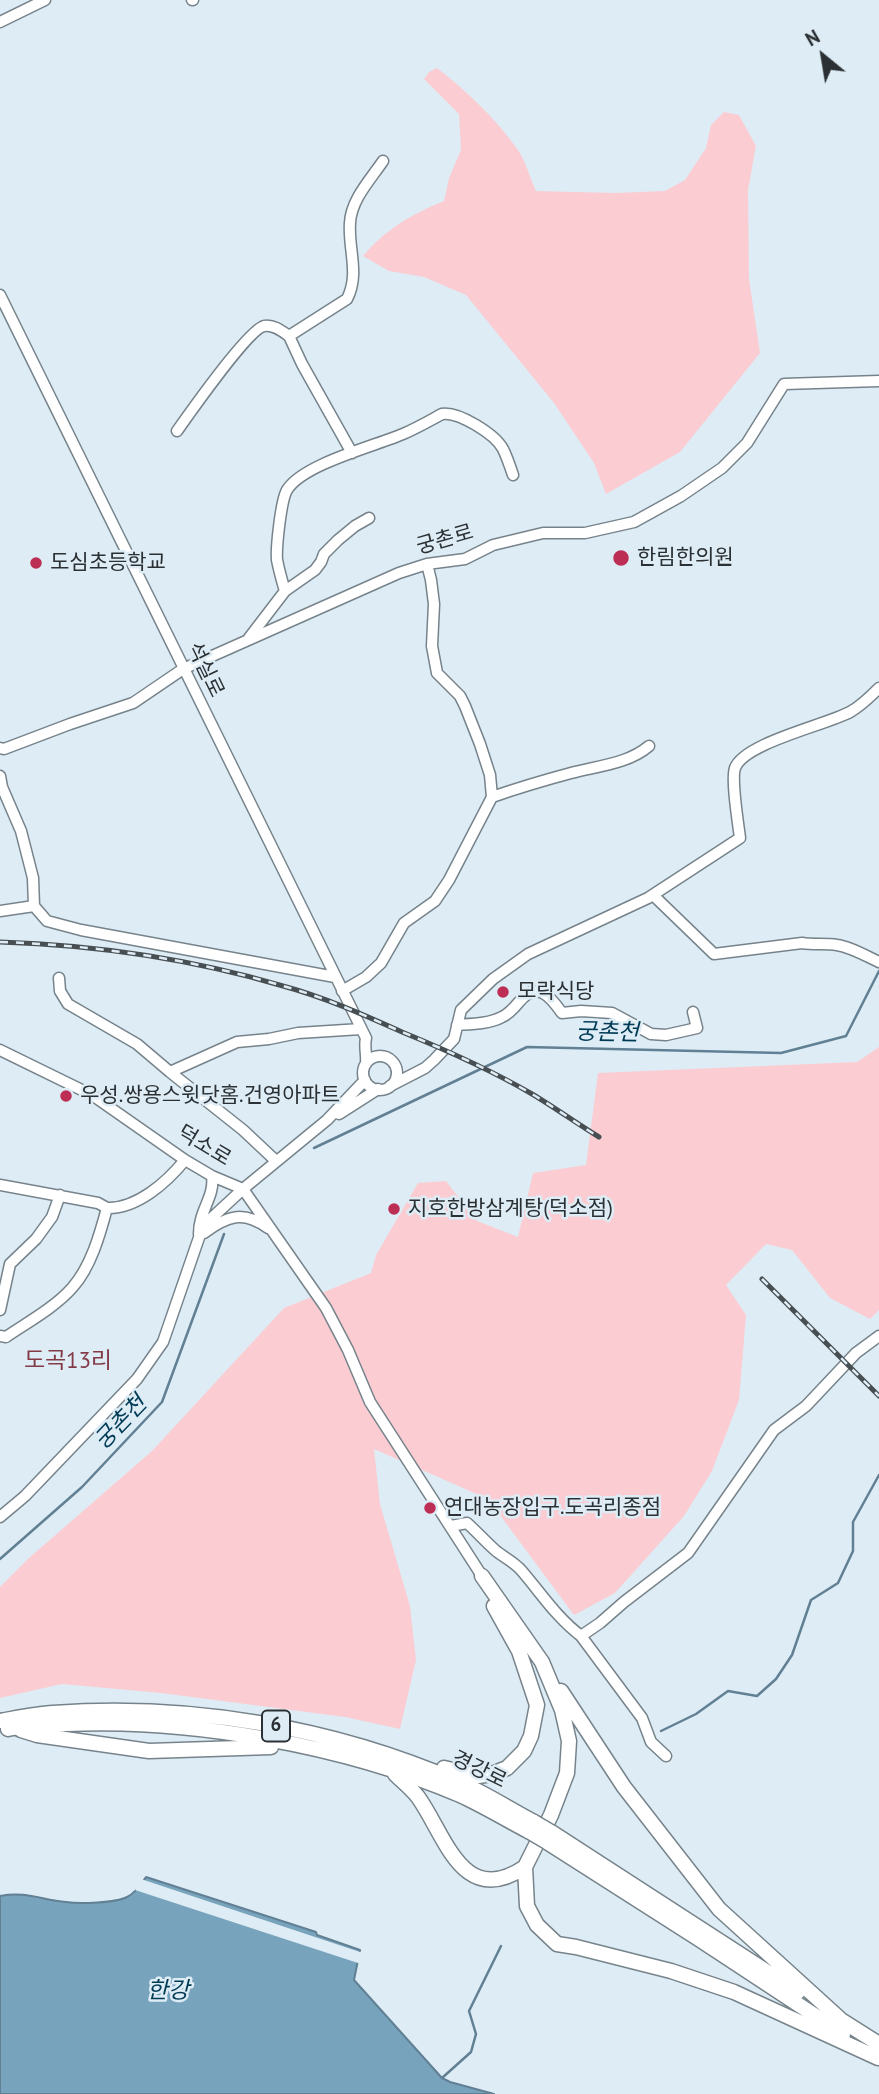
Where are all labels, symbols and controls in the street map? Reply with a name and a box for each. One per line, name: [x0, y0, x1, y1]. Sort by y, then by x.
north arrow: [788, 21, 858, 91]
text: N: [801, 24, 824, 51]
street label: 궁촌로: [414, 520, 476, 560]
place label: 한림한의원: [637, 545, 734, 571]
marker: 한림한의원: [611, 548, 631, 568]
place label: 도심초등학교: [50, 550, 166, 576]
marker: 도심초등학교: [28, 555, 44, 571]
street label: 석실로: [181, 638, 229, 702]
place label: 모락식당: [517, 979, 594, 1005]
marker: 모락식당: [495, 984, 511, 1000]
water label: 궁촌천: [575, 1019, 639, 1047]
place label: 우성.쌍용스윗닷홈.건영아파트: [80, 1083, 340, 1109]
marker: 우성.쌍용스윗닷홈.건영아파트: [58, 1088, 74, 1104]
street label: 덕소로: [173, 1120, 235, 1172]
place label: 지호한방삼계탕(덕소점): [408, 1196, 613, 1222]
marker: 지호한방삼계탕(덕소점): [386, 1201, 402, 1217]
district label: 도곡13리: [24, 1347, 112, 1375]
water label: 궁촌천: [89, 1391, 153, 1455]
place label: 연대농장입구.도곡리종점: [444, 1495, 661, 1521]
marker: 연대농장입구.도곡리종점: [422, 1500, 438, 1516]
road number: 6: [262, 1710, 290, 1742]
street label: 경강로: [447, 1746, 511, 1794]
water label: 한강: [147, 1977, 189, 2005]

